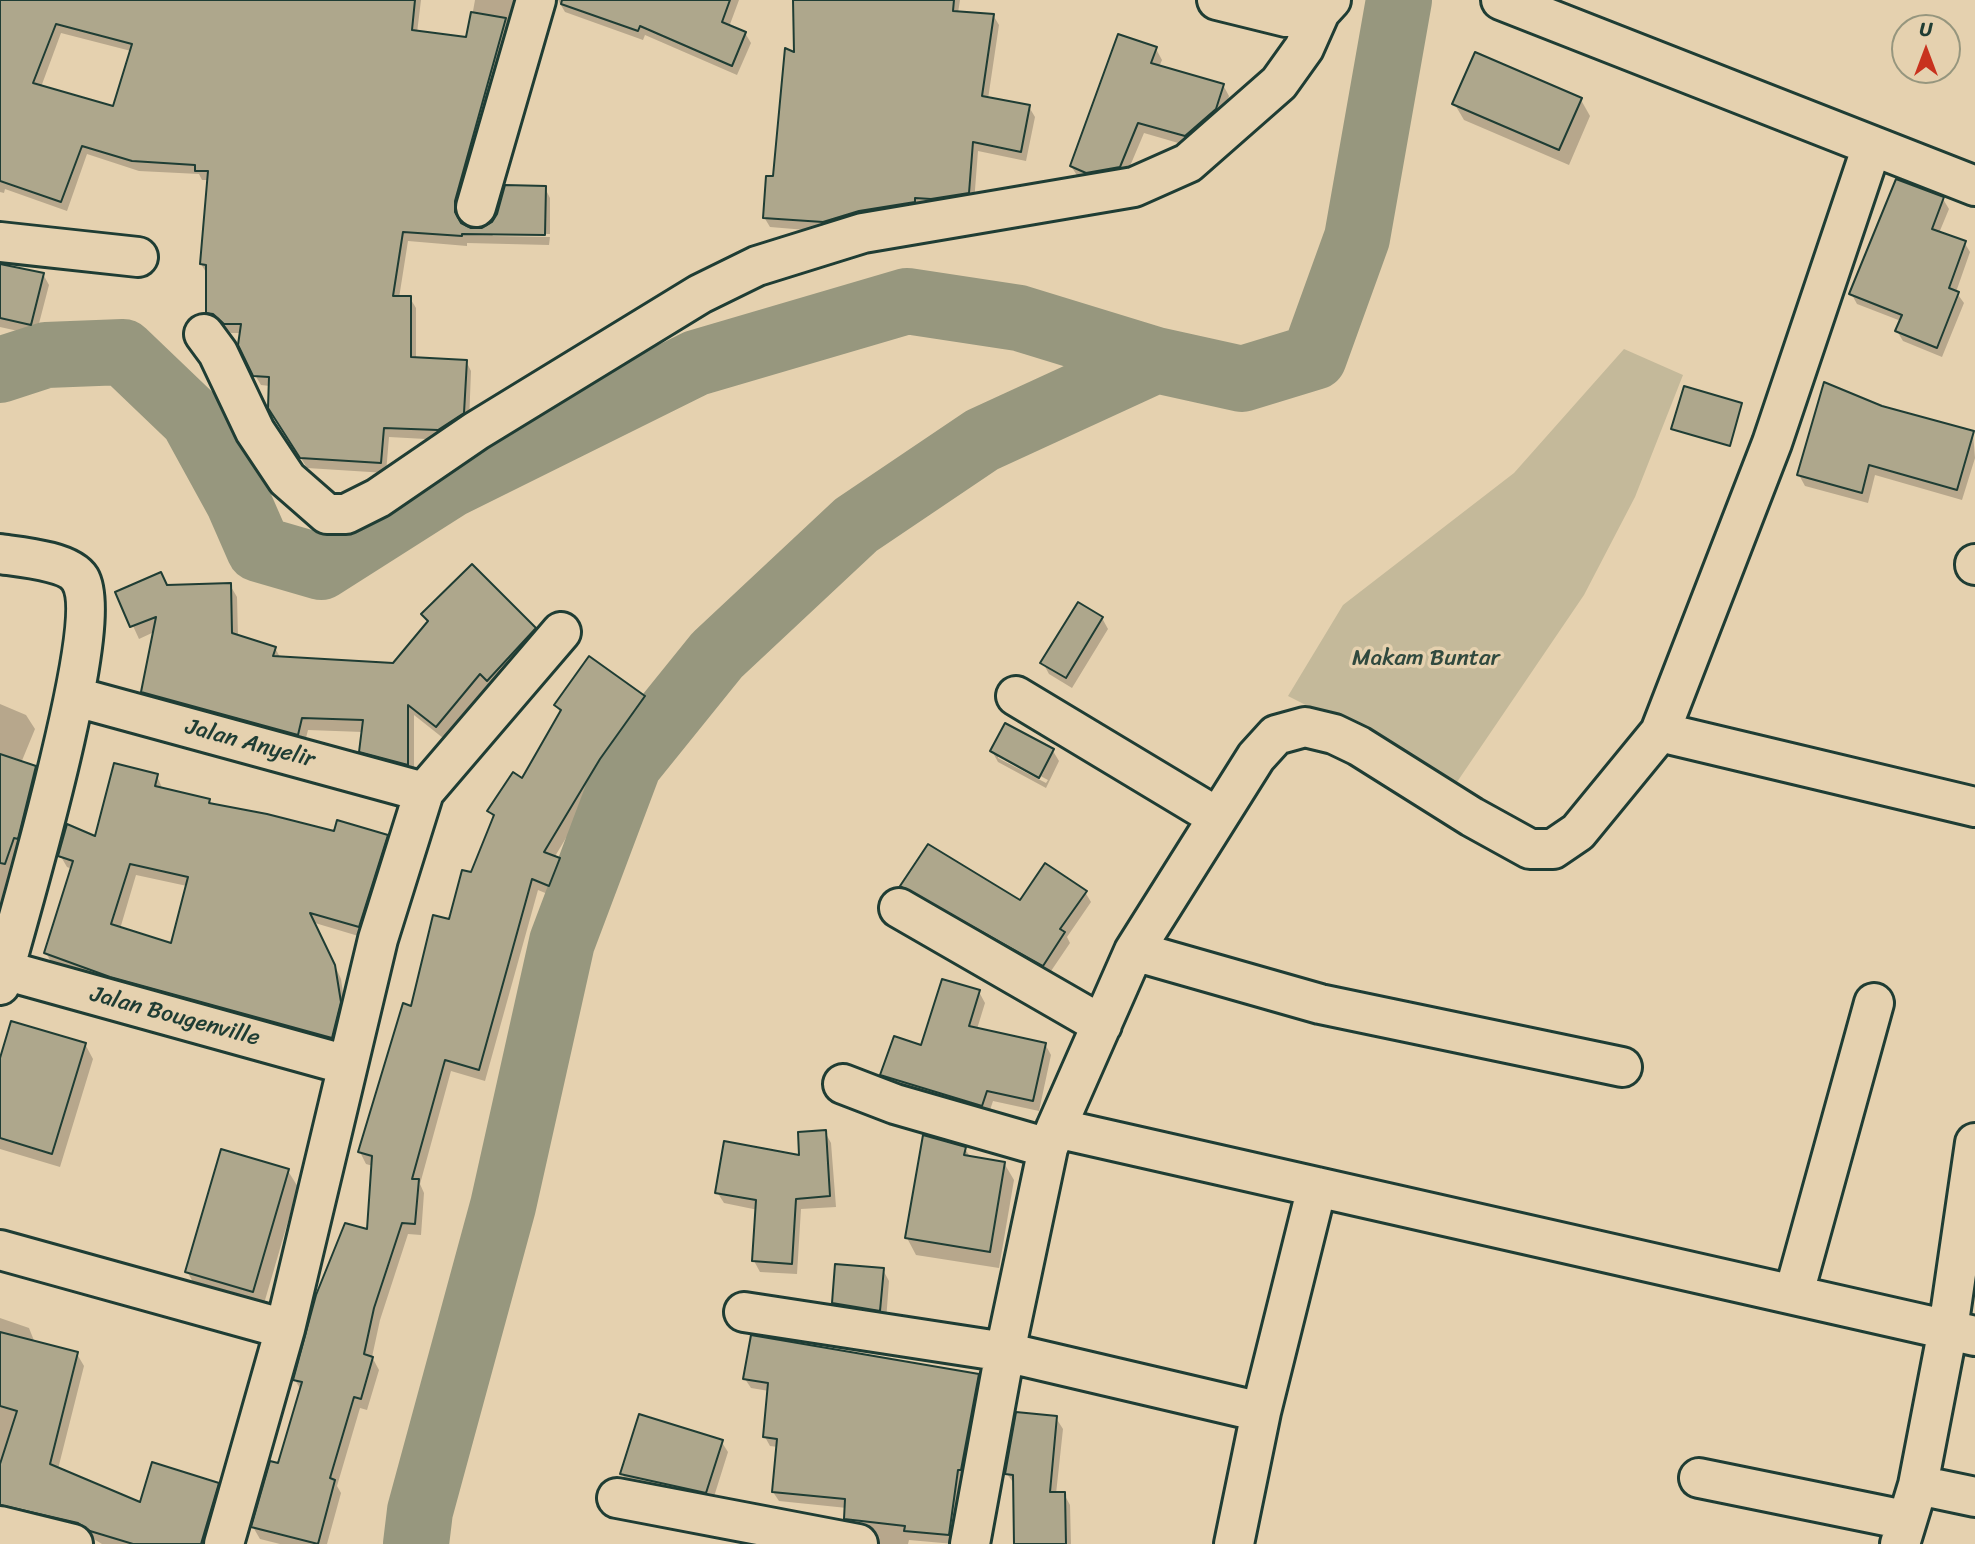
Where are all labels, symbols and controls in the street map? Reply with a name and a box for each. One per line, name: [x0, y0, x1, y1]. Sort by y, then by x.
text: U: [1920, 13, 1932, 46]
north arrow: [1891, 14, 1961, 84]
park label: Makam Buntar: [1352, 645, 1500, 673]
street label: Jalan Anyelir: [182, 714, 318, 774]
street label: Jalan Bougenville: [87, 981, 263, 1053]

